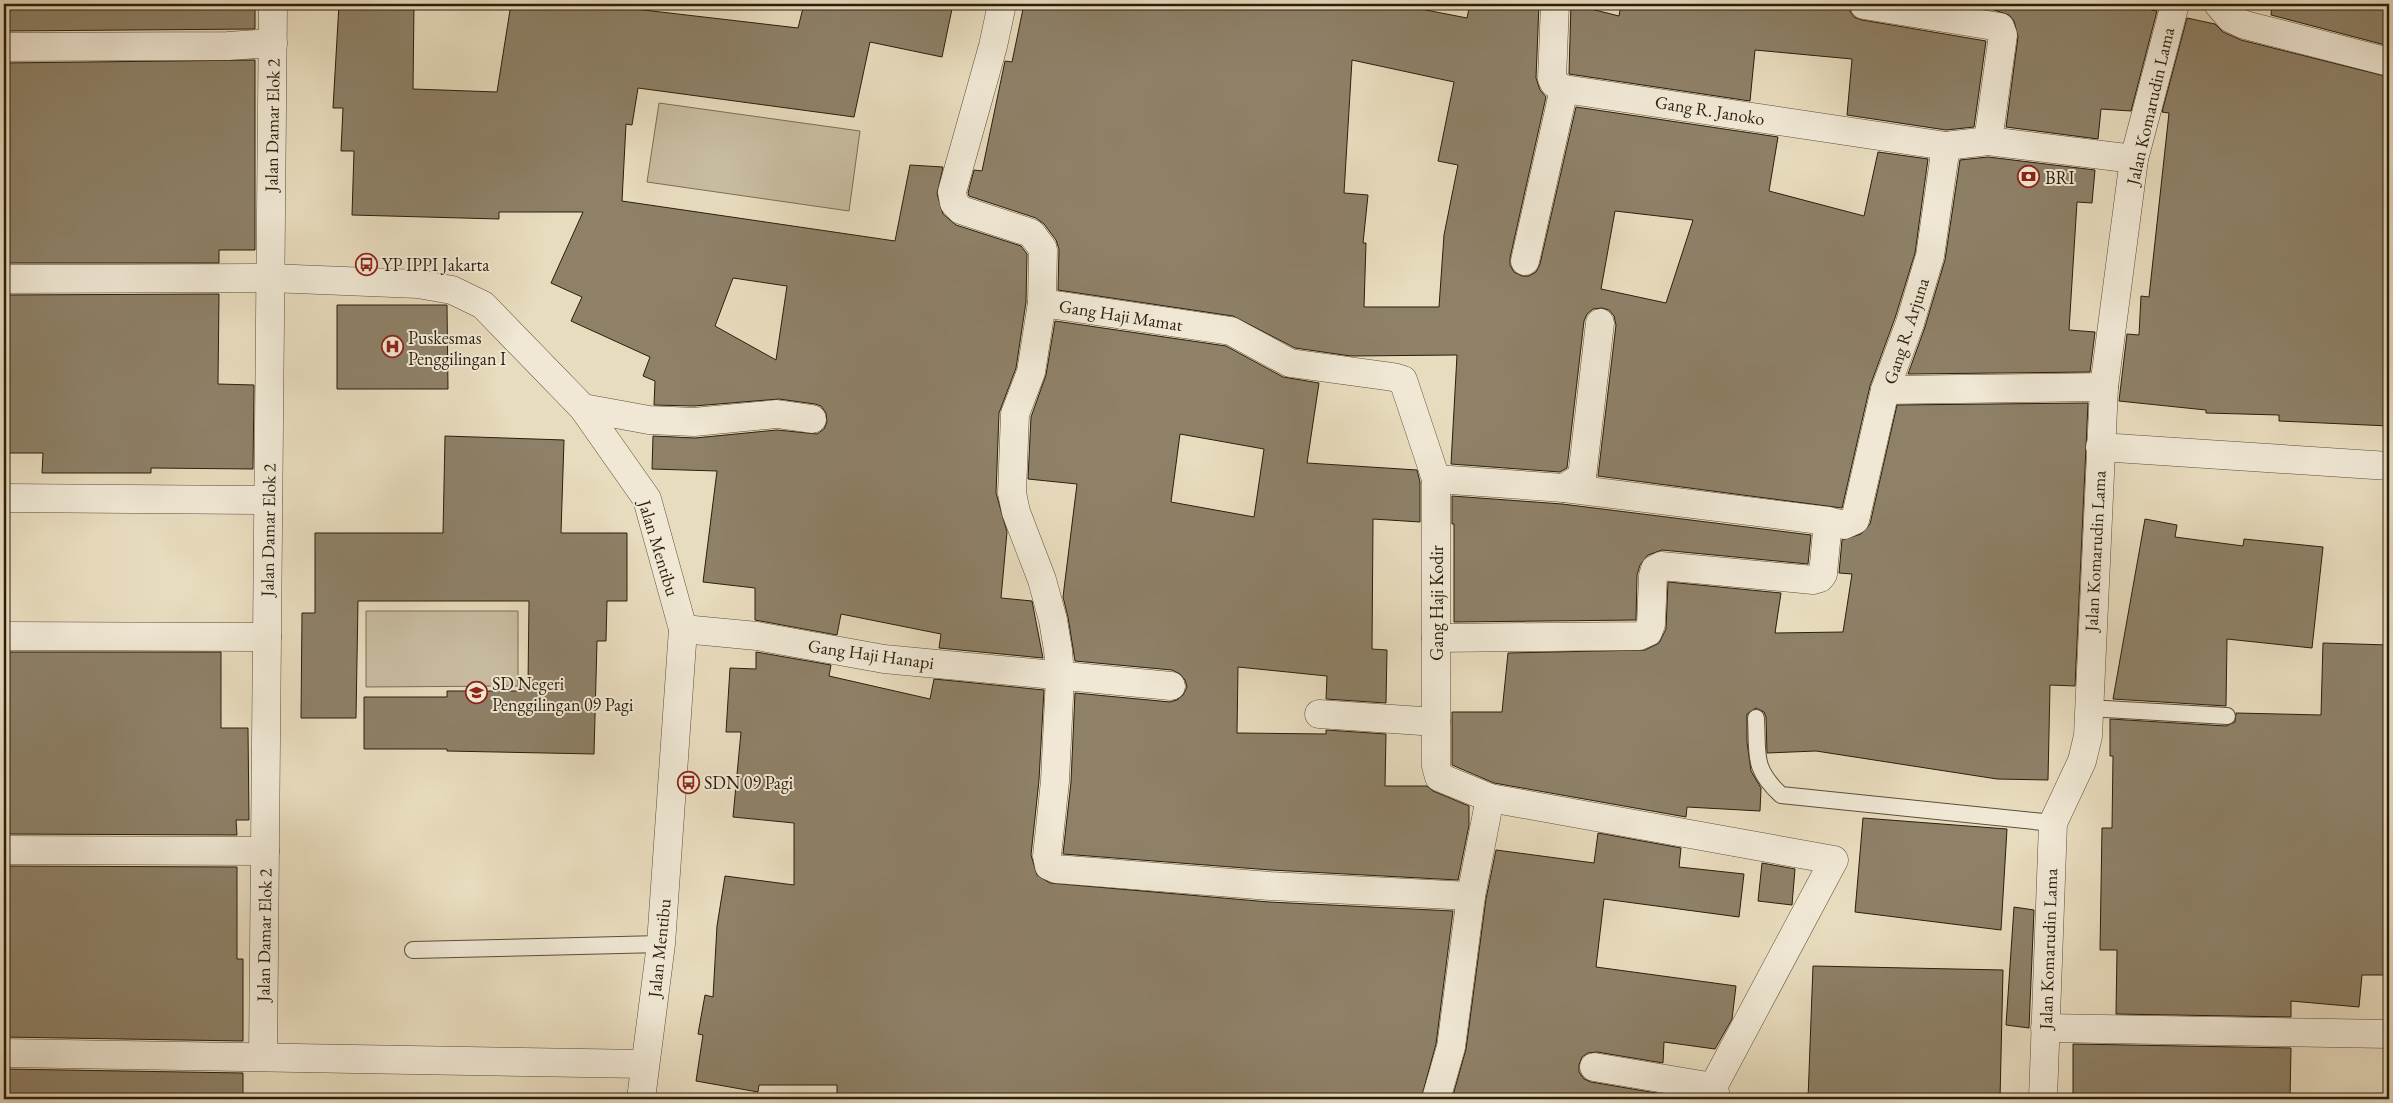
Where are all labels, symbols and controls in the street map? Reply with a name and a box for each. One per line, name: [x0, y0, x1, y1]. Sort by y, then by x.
street label: Jalan Komarudin Lama: [2120, 24, 2180, 189]
street label: Jalan Damar Elok 2: [259, 58, 285, 194]
street label: Gang R. Janoko: [1654, 90, 1767, 130]
bank icon: BRI: [2017, 165, 2041, 189]
place label: BRI: [2045, 166, 2075, 189]
bus stop icon: YP IPPI Jakarta: [354, 252, 378, 276]
place label: YP IPPI Jakarta: [382, 253, 490, 276]
street label: Gang R. Arjuna: [1878, 274, 1934, 387]
street label: Gang Haji Mamat: [1058, 294, 1185, 336]
place label: Puskesmas Penggilingan I: [408, 326, 506, 370]
hospital icon: Puskesmas Penggilingan I: [380, 335, 404, 359]
street label: Jalan Damar Elok 2: [255, 463, 281, 599]
street label: Jalan Komarudin Lama: [2079, 469, 2111, 634]
street label: Jalan Mentibu: [633, 495, 685, 599]
street label: Gang Haji Kodir: [1425, 545, 1448, 661]
street label: Gang Haji Hanapi: [806, 634, 936, 674]
place label: SD Negeri Penggilingan 09 Pagi: [492, 672, 634, 716]
school or university icon: SD Negeri Penggilingan 09 Pagi: [464, 681, 488, 705]
bus stop icon: SDN 09 Pagi: [676, 770, 700, 794]
place label: SDN 09 Pagi: [704, 771, 794, 794]
street label: Jalan Komarudin Lama: [2034, 867, 2062, 1032]
street label: Jalan Damar Elok 2: [251, 868, 277, 1004]
street label: Jalan Mentibu: [642, 897, 676, 1000]

